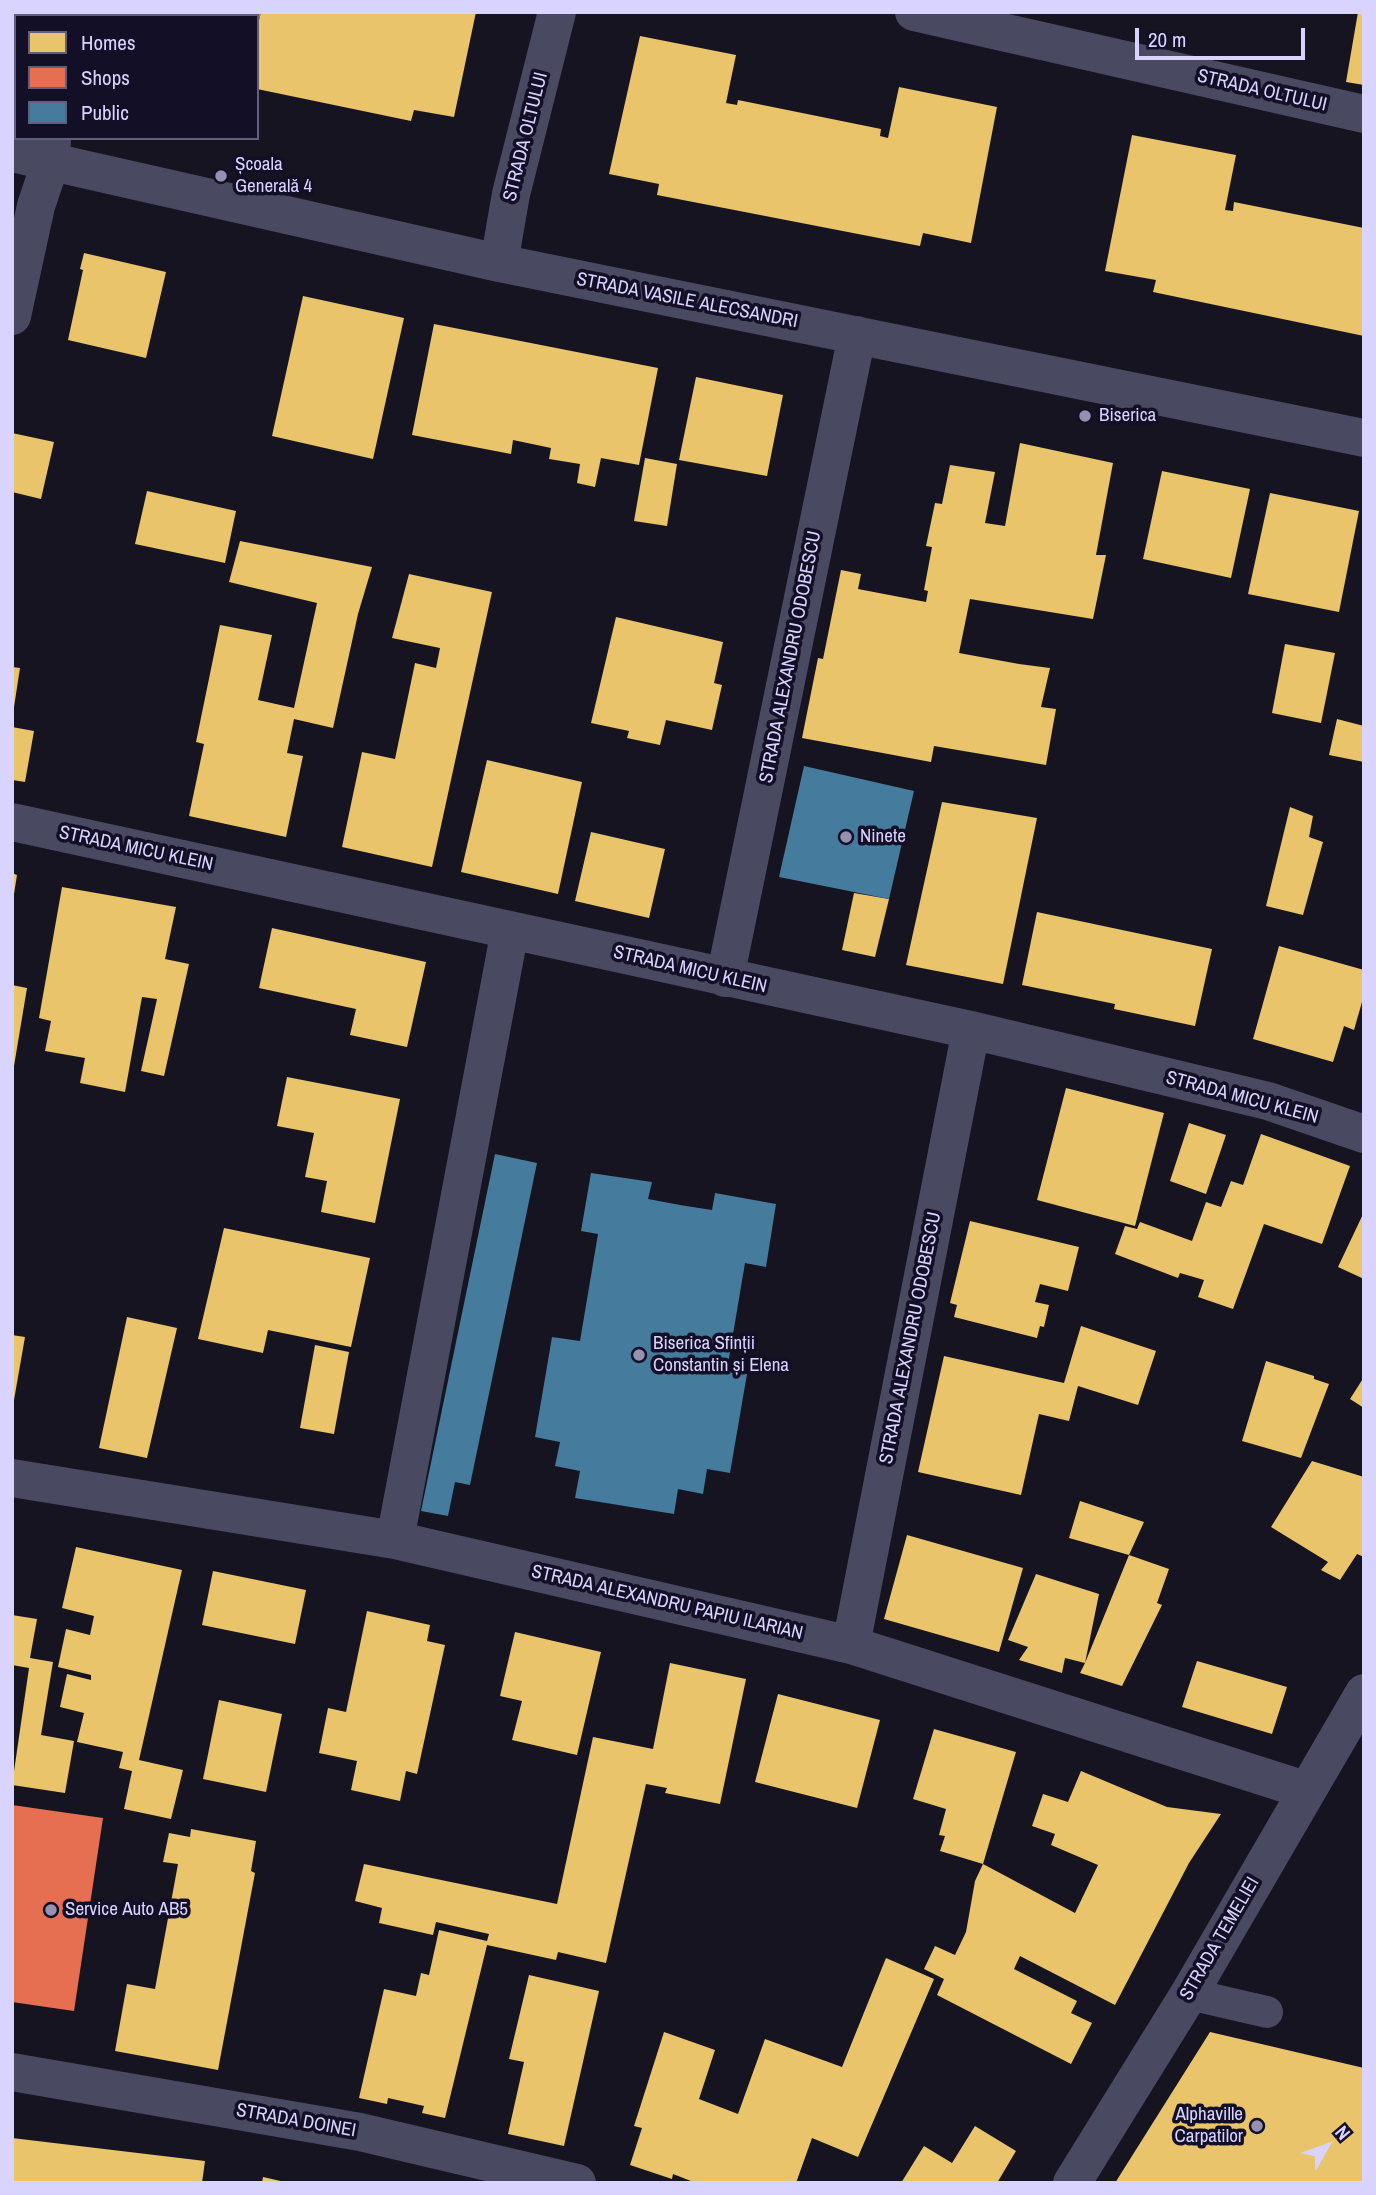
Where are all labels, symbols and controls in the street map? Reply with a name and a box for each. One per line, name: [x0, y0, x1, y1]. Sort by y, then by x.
legend: [14, 14, 259, 140]
scale bar: [1138, 14, 1308, 58]
text: 20 m: [1148, 25, 1186, 54]
text: Homes: [81, 28, 136, 57]
text: Shops: [81, 63, 130, 92]
street label: STRADA OLTULUI: [1195, 65, 1329, 117]
street label: STRADA OLTULUI: [499, 70, 553, 204]
text: Public: [81, 98, 129, 127]
place label: Școala Generală 4: [235, 154, 312, 198]
marker: Școala Generală 4: [213, 168, 229, 184]
street label: STRADA VASILE ALECSANDRI: [574, 268, 800, 334]
place label: Biserica: [1099, 405, 1156, 427]
marker: Biserica: [1077, 408, 1093, 424]
street label: STRADA ALEXANDRU ODOBESCU: [755, 529, 827, 785]
street label: STRADA MICU KLEIN: [57, 822, 215, 876]
place label: Ninete: [860, 826, 906, 848]
marker: Ninete: [838, 829, 854, 845]
street label: STRADA MICU KLEIN: [611, 941, 769, 999]
street label: STRADA MICU KLEIN: [1163, 1067, 1321, 1129]
street label: STRADA ALEXANDRU ODOBESCU: [875, 1210, 947, 1466]
place label: Biserica Sfinții Constantin și Elena: [653, 1333, 789, 1377]
marker: Biserica Sfinții Constantin și Elena: [631, 1347, 647, 1363]
street label: STRADA ALEXANDRU PAPIU ILARIAN: [529, 1561, 805, 1645]
street label: STRADA TEMELIEI: [1175, 1873, 1265, 2005]
place label: Service Auto AB5: [65, 1899, 188, 1921]
marker: Service Auto AB5: [43, 1902, 59, 1918]
street label: STRADA DOINEI: [234, 2099, 358, 2143]
place label: Alphaville Carpatilor: [1175, 2104, 1243, 2148]
north arrow: [1292, 2111, 1362, 2181]
marker: Alphaville Carpatilor: [1249, 2118, 1265, 2134]
text: N: [1330, 2120, 1357, 2145]

